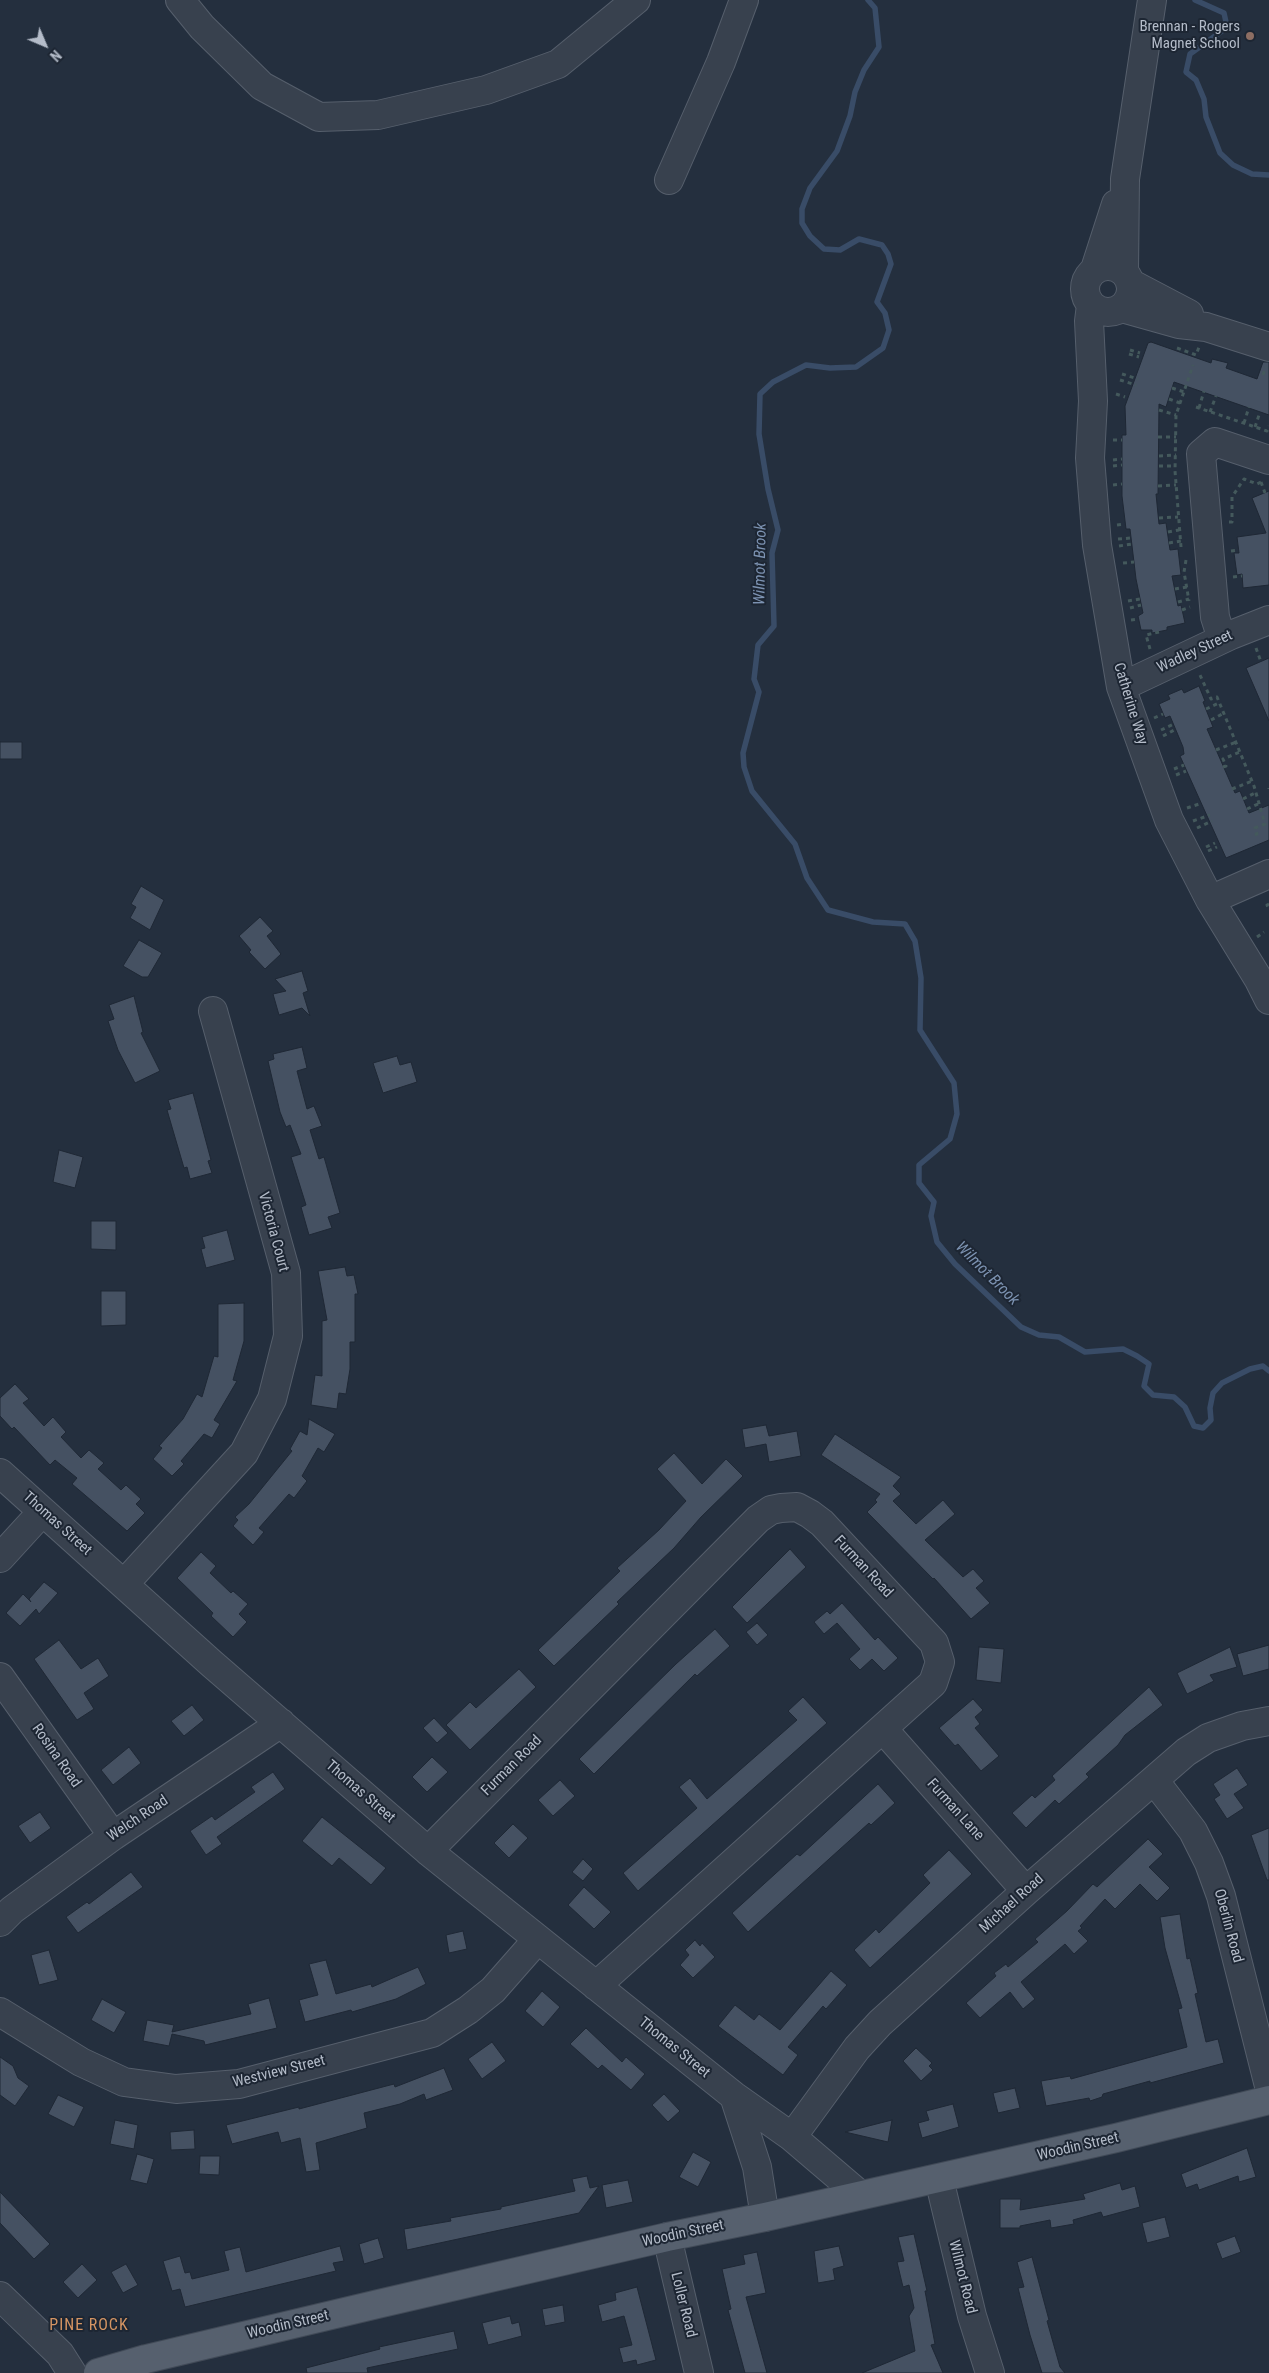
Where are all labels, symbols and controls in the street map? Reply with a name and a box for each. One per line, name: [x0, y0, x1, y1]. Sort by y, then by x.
place label: Brennan - Rogers Magnet School: [1139, 18, 1240, 53]
north arrow: [20, 20, 70, 70]
marker: Brennan - Rogers Magnet School: [1244, 30, 1256, 42]
text: N: [47, 47, 64, 64]
water label: Wilmot Brook: [751, 523, 771, 605]
street label: Wadley Street: [1154, 627, 1236, 677]
street label: Catherine Way: [1109, 661, 1151, 747]
street label: Victoria Court: [254, 1190, 292, 1274]
water label: Wilmot Brook: [951, 1238, 1023, 1310]
street label: Thomas Street: [19, 1488, 95, 1560]
street label: Furman Road: [830, 1532, 896, 1602]
street label: Rosina Road: [27, 1721, 85, 1791]
street label: Furman Road: [478, 1732, 546, 1800]
street label: Thomas Street: [321, 1757, 399, 1827]
street label: Furman Lane: [923, 1775, 987, 1845]
street label: Welch Road: [104, 1792, 172, 1846]
street label: Michael Road: [976, 1870, 1048, 1938]
street label: Oberlin Road: [1210, 1887, 1246, 1965]
street label: Thomas Street: [635, 2014, 713, 2082]
street label: Westview Street: [231, 2052, 327, 2092]
street label: Woodin Street: [1036, 2129, 1120, 2165]
street label: Woodin Street: [641, 2217, 725, 2251]
street label: Wilmot Road: [944, 2238, 980, 2316]
street label: Loller Road: [666, 2270, 700, 2340]
street label: Woodin Street: [246, 2307, 330, 2343]
district label: PINE ROCK: [48, 2316, 130, 2336]

